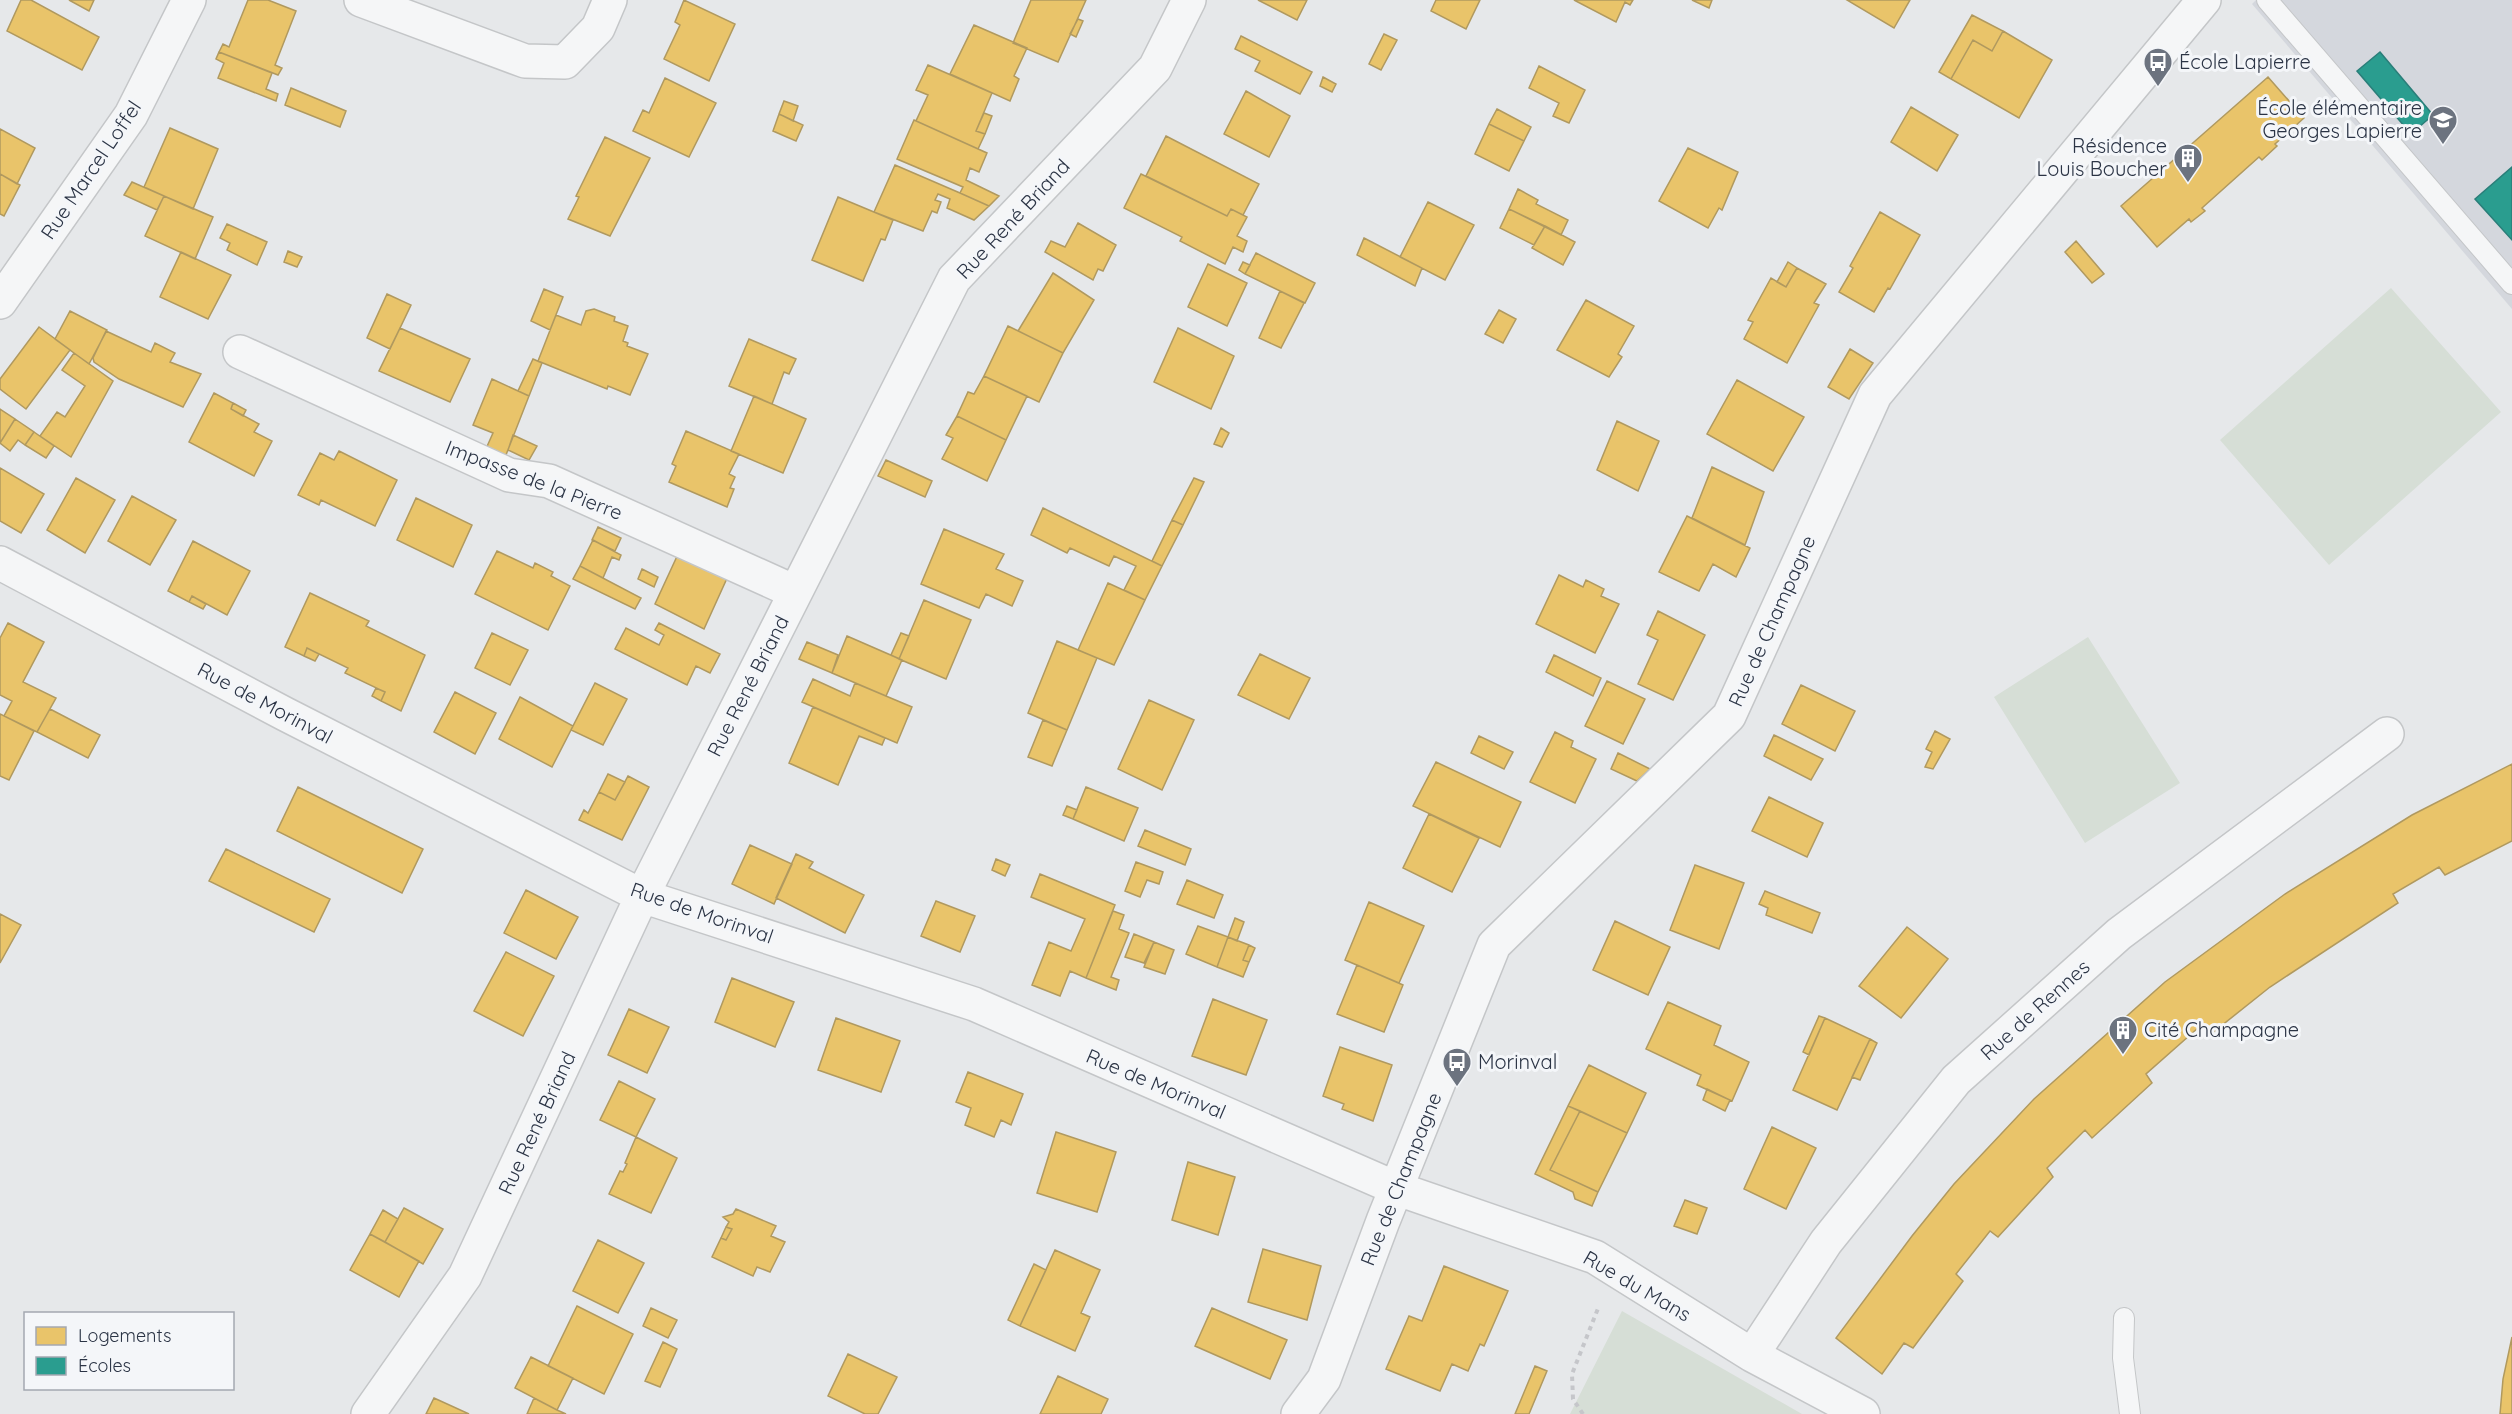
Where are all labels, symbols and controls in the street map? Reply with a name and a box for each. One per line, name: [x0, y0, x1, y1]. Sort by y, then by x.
bus stop icon: École Lapierre: [2142, 46, 2174, 88]
place label: École Lapierre: [2179, 49, 2311, 74]
place label: École élémentaire Georges Lapierre: [2257, 95, 2422, 143]
street label: Rue Marcel Loffel: [35, 96, 146, 244]
school or university icon: École élémentaire Georges Lapierre: [2427, 104, 2459, 146]
place label: Résidence Louis Boucher: [2037, 133, 2167, 181]
building icon: Résidence Louis Boucher: [2172, 142, 2204, 184]
street label: Rue René Briand: [951, 153, 1075, 284]
street label: Impasse de la Pierre: [442, 434, 626, 525]
street label: Rue de Champagne: [1723, 531, 1821, 710]
street label: Rue René Briand: [701, 611, 794, 761]
street label: Rue de Morinval: [193, 656, 337, 749]
street label: Rue de Morinval: [627, 876, 777, 949]
street label: Rue de Rennes: [1975, 954, 2095, 1065]
building icon: Cité Champagne: [2107, 1014, 2139, 1056]
place label: Cité Champagne: [2144, 1017, 2299, 1042]
street label: Rue de Morinval: [1082, 1043, 1230, 1124]
bus stop icon: Morinval: [1441, 1046, 1473, 1088]
street label: Rue René Briand: [492, 1047, 581, 1198]
place label: Morinval: [1478, 1049, 1557, 1074]
street label: Rue de Champagne: [1354, 1089, 1447, 1269]
street label: Rue du Mans: [1579, 1245, 1696, 1326]
legend: [24, 1312, 234, 1390]
text: Logements: [78, 1324, 171, 1347]
text: Écoles: [78, 1354, 131, 1377]

